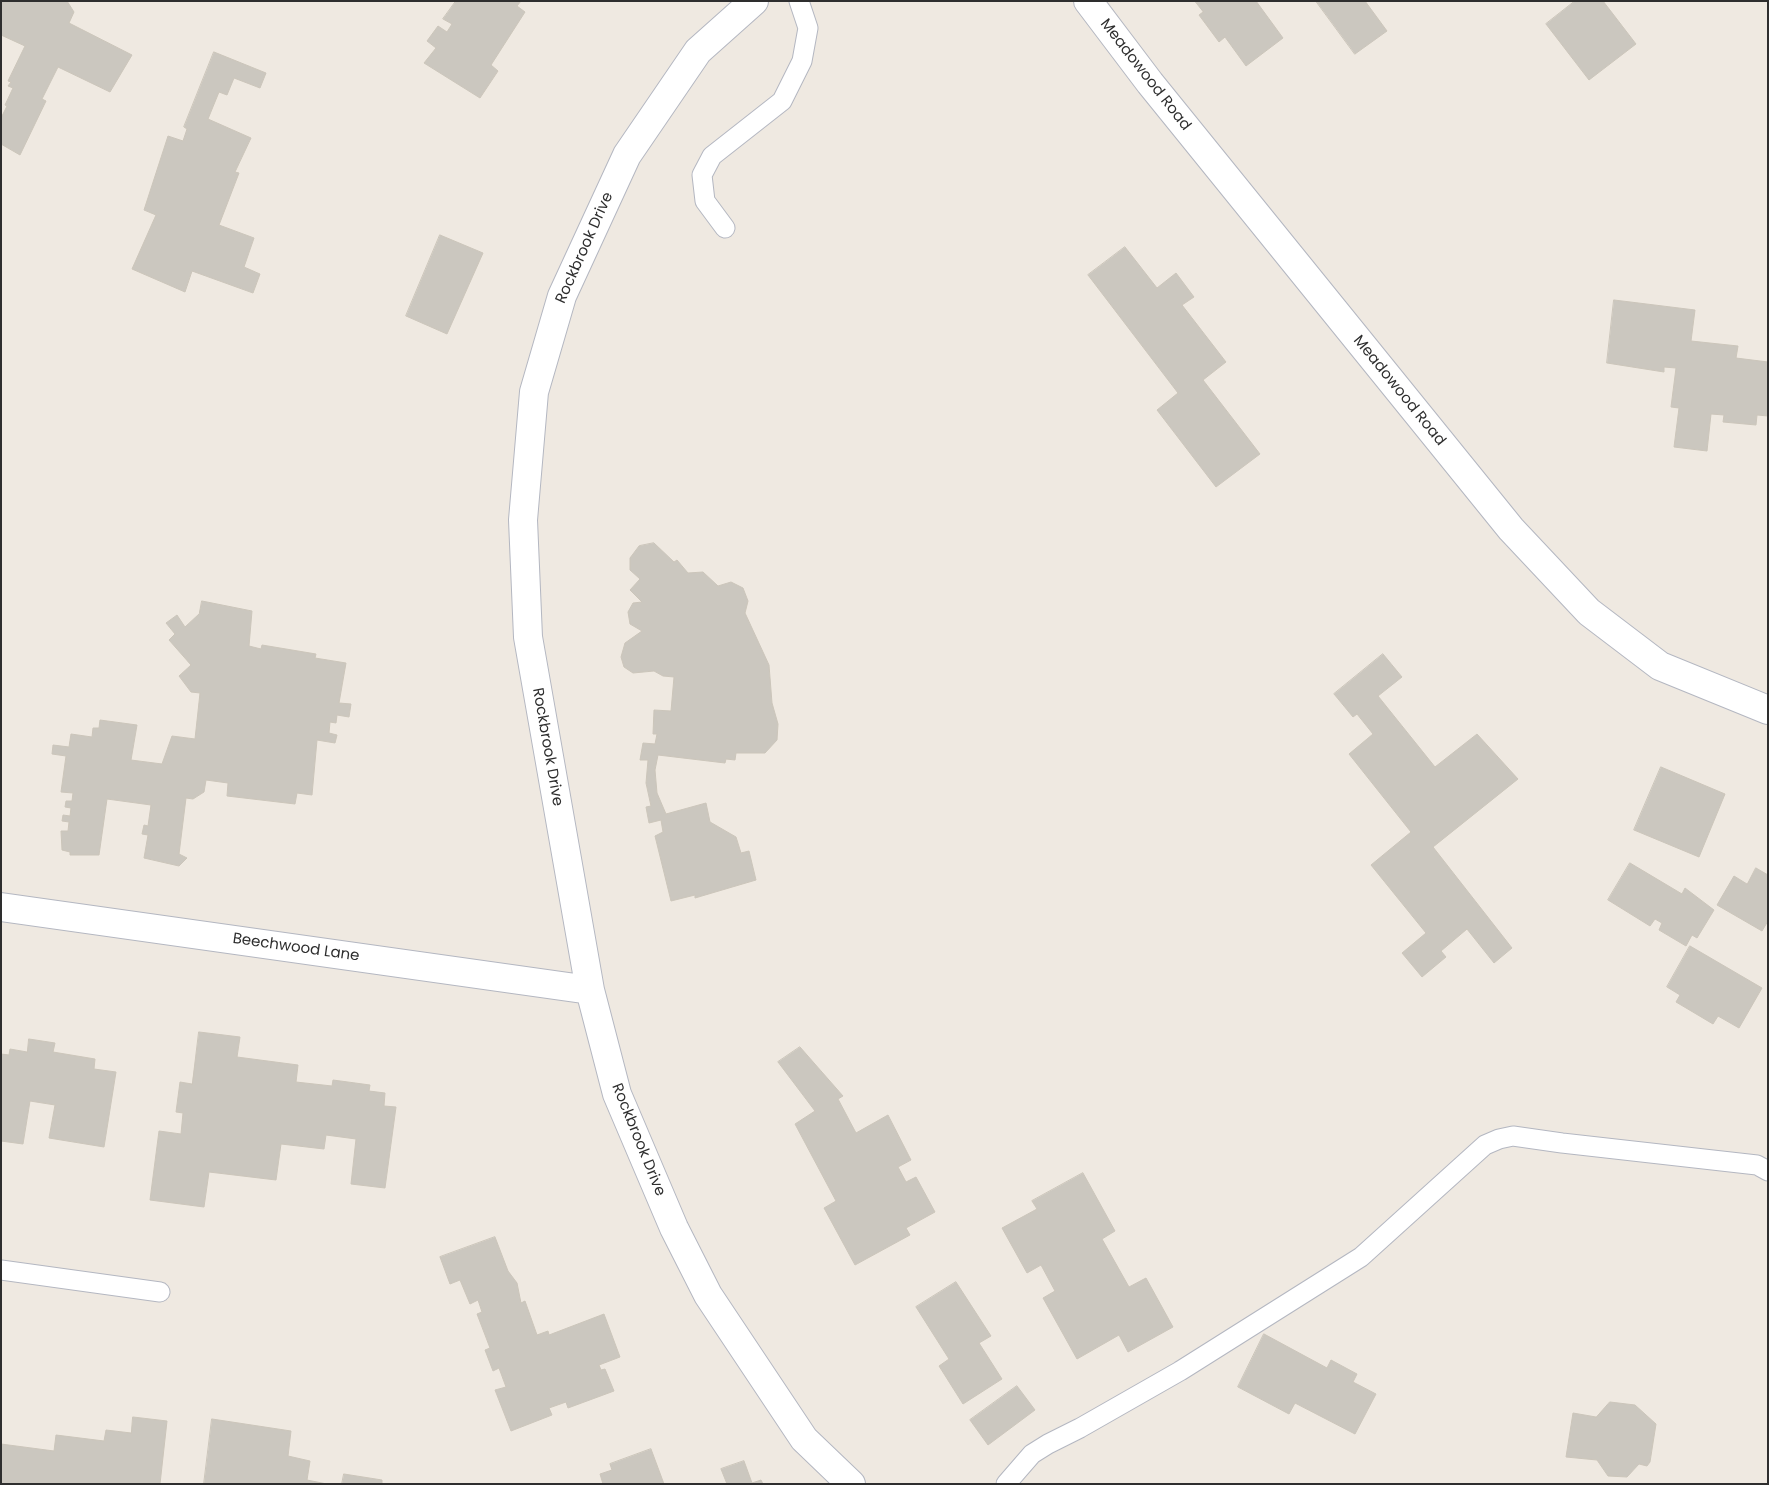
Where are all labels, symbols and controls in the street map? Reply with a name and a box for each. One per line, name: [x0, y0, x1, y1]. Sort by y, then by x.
street label: Meadowood Road: [1096, 16, 1194, 134]
street label: Rockbrook Drive: [552, 190, 618, 306]
street label: Meadowood Road: [1349, 332, 1449, 450]
street label: Rockbrook Drive: [528, 686, 566, 808]
street label: Beechwood Lane: [232, 930, 360, 966]
street label: Rockbrook Drive: [607, 1081, 669, 1199]

